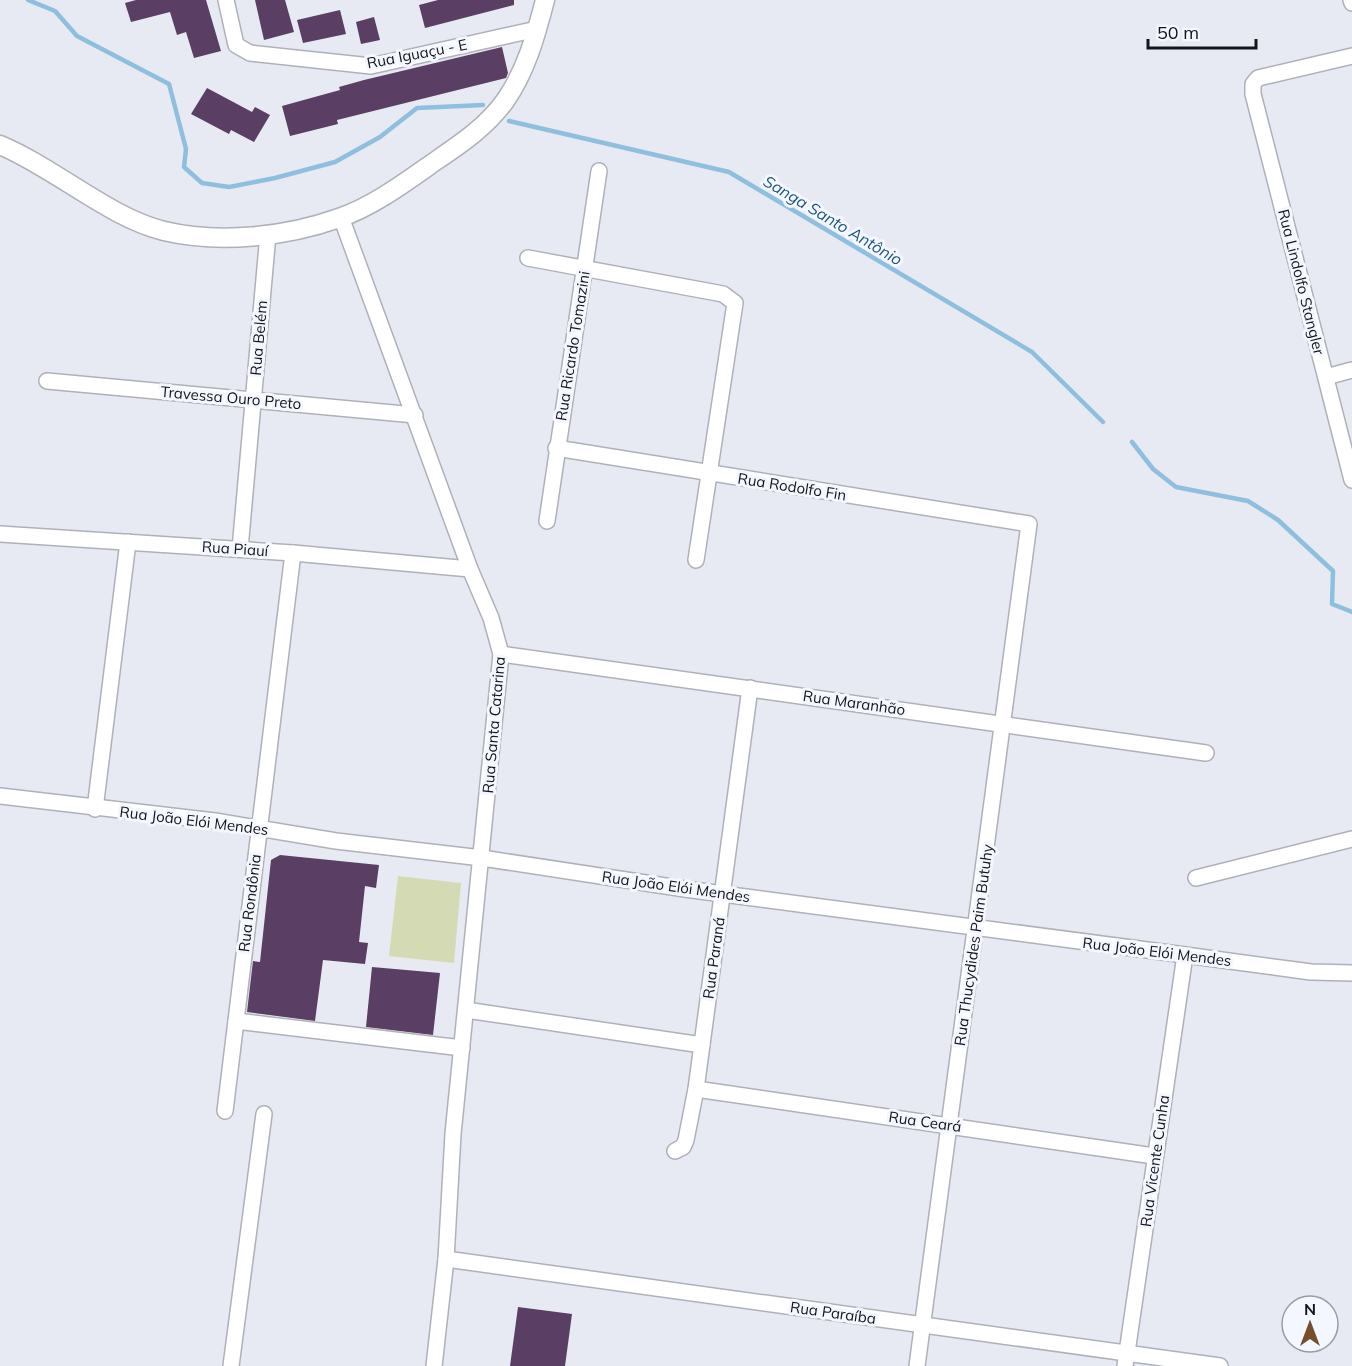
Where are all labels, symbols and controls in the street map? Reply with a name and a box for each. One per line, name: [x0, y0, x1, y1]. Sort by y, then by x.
scale bar: [1148, 12, 1256, 50]
text: 50 m: [1157, 21, 1199, 44]
street label: Rua Iguaçu - E: [365, 34, 469, 73]
water label: Sanga Santo Antônio: [760, 171, 906, 269]
street label: Rua Lindolfo Stangler: [1274, 207, 1329, 357]
street label: Rua Ricardo Tomazini: [551, 270, 594, 422]
street label: Rua Belém: [246, 300, 271, 376]
street label: Travessa Ouro Preto: [160, 382, 302, 413]
street label: Rua Rodolfo Fin: [736, 469, 848, 504]
street label: Rua Piauí: [201, 537, 270, 560]
street label: Rua Santa Catarina: [478, 656, 509, 794]
street label: Rua Maranhão: [802, 686, 907, 719]
street label: Rua João Elói Mendes: [119, 802, 270, 839]
street label: Rua Thucydides Paim Butuhy: [950, 843, 997, 1047]
street label: Rua Rondônia: [234, 853, 265, 953]
street label: Rua João Elói Mendes: [601, 867, 752, 906]
street label: Rua Paraná: [698, 916, 729, 1000]
street label: Rua João Elói Mendes: [1082, 933, 1233, 970]
street label: Rua Vicente Cunha: [1136, 1094, 1173, 1228]
street label: Rua Ceará: [887, 1107, 963, 1136]
north arrow: [1280, 1294, 1340, 1354]
street label: Rua Paraíba: [789, 1297, 877, 1328]
text: N: [1304, 1299, 1316, 1319]

